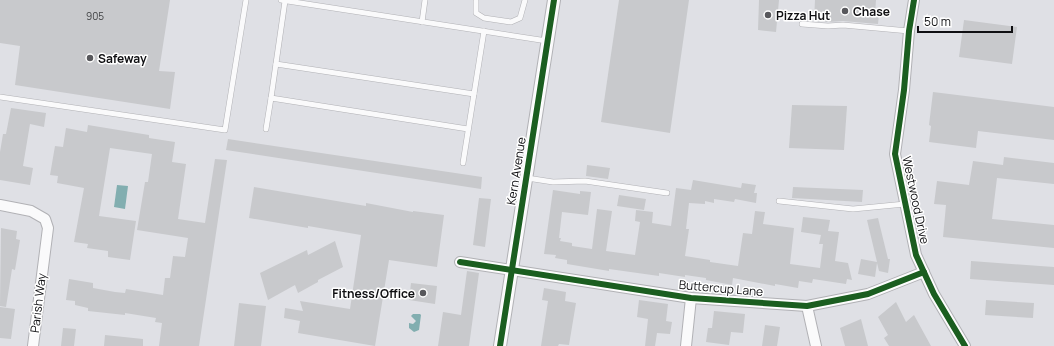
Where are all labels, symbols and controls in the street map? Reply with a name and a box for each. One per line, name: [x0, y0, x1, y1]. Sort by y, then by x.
place label: Chase: [853, 3, 890, 20]
marker: Chase: [840, 6, 850, 16]
place label: Pizza Hut: [776, 7, 830, 24]
scale bar: [918, 8, 1012, 34]
house number: 905: [86, 9, 104, 23]
marker: Pizza Hut: [763, 10, 773, 20]
text: 50 m: [924, 13, 951, 30]
place label: Safeway: [98, 50, 147, 67]
marker: Safeway: [85, 53, 95, 63]
street label: Kern Avenue: [502, 136, 530, 206]
street label: Westwood Drive: [898, 155, 934, 245]
street label: Parish Way: [26, 272, 50, 334]
street label: Buttercup Lane: [678, 276, 764, 300]
place label: Fitness/Office: [332, 285, 415, 302]
marker: Fitness/Office: [418, 288, 428, 298]

